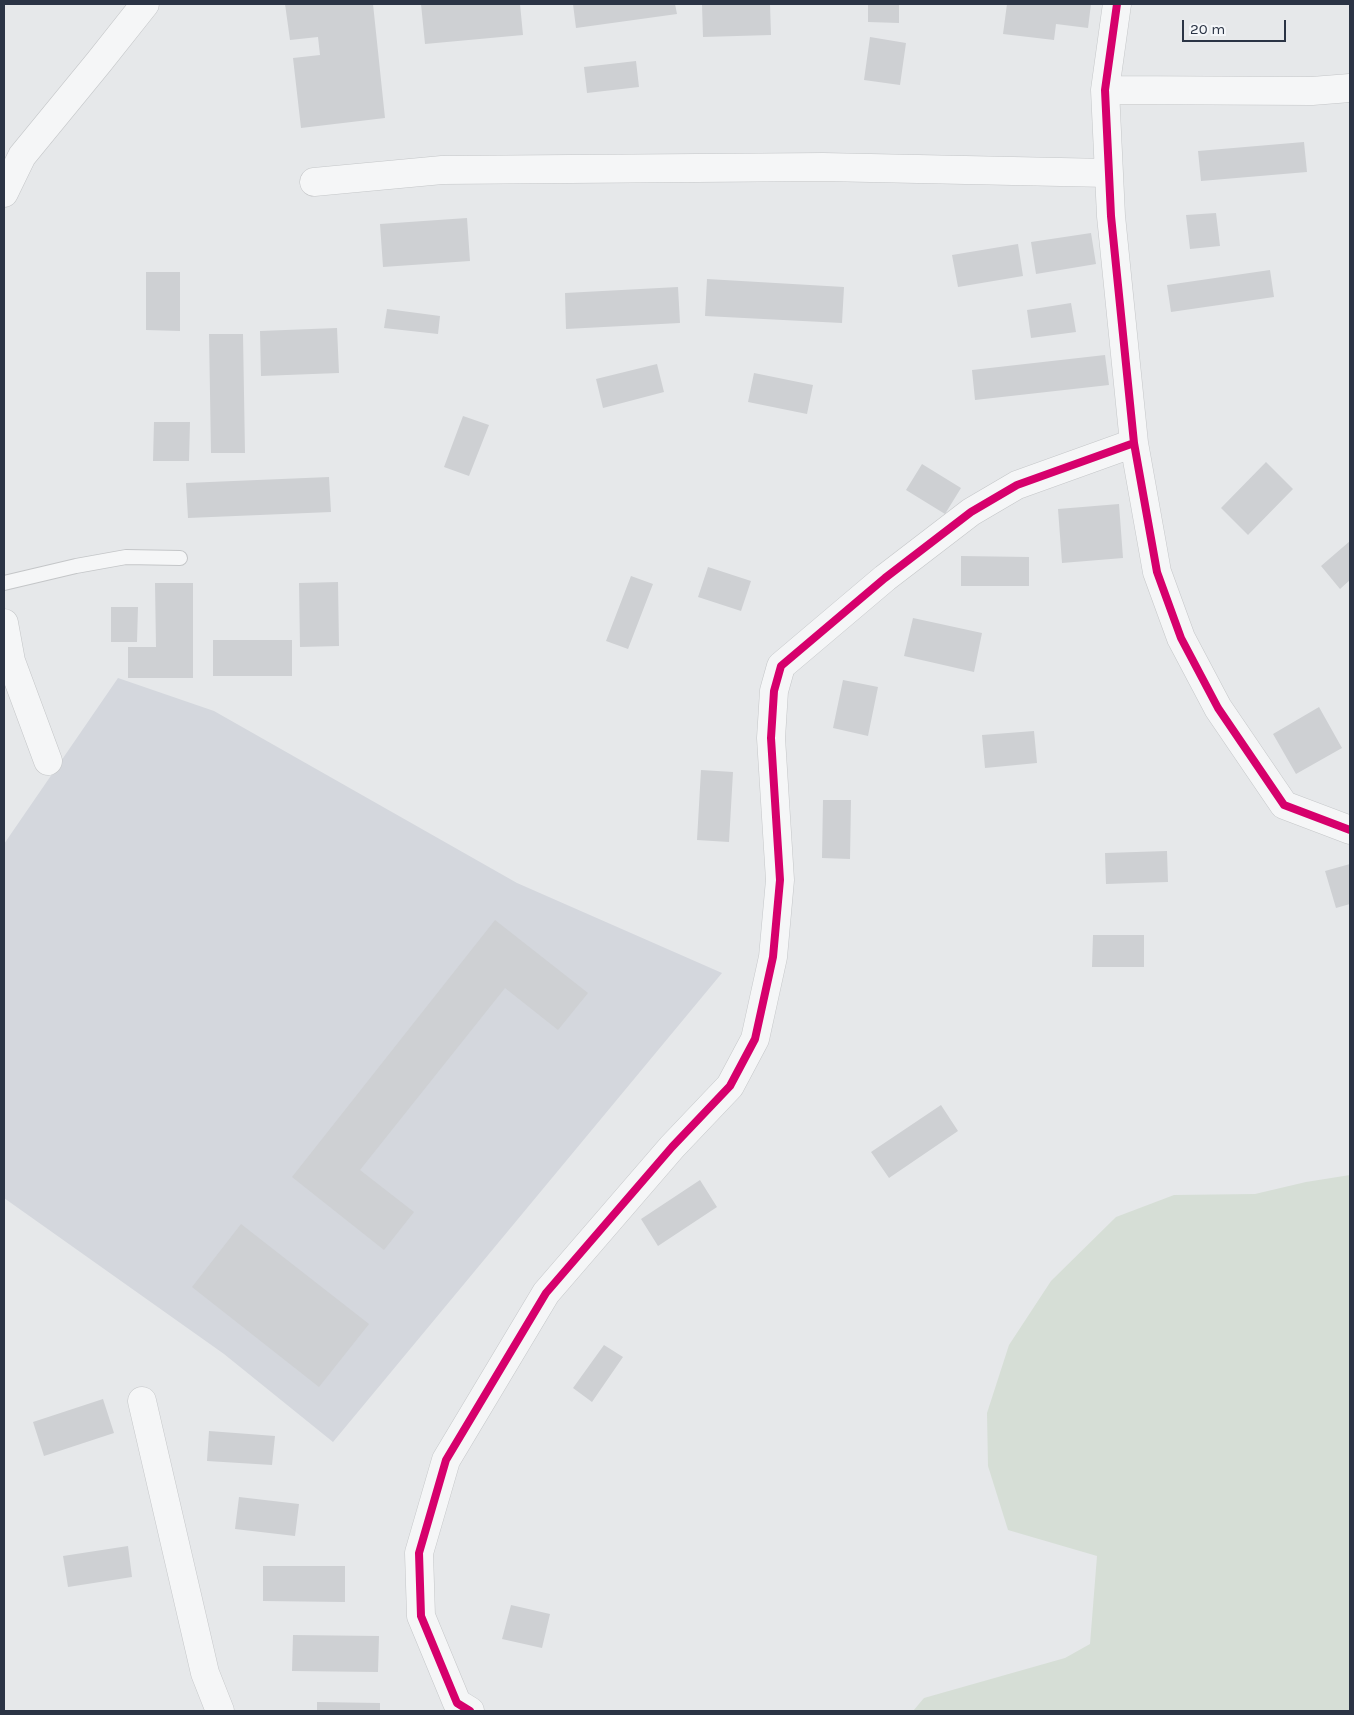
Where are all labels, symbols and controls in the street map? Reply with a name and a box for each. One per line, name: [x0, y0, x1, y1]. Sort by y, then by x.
scale bar: [1184, 10, 1288, 42]
text: 20 m: [1190, 20, 1225, 38]

